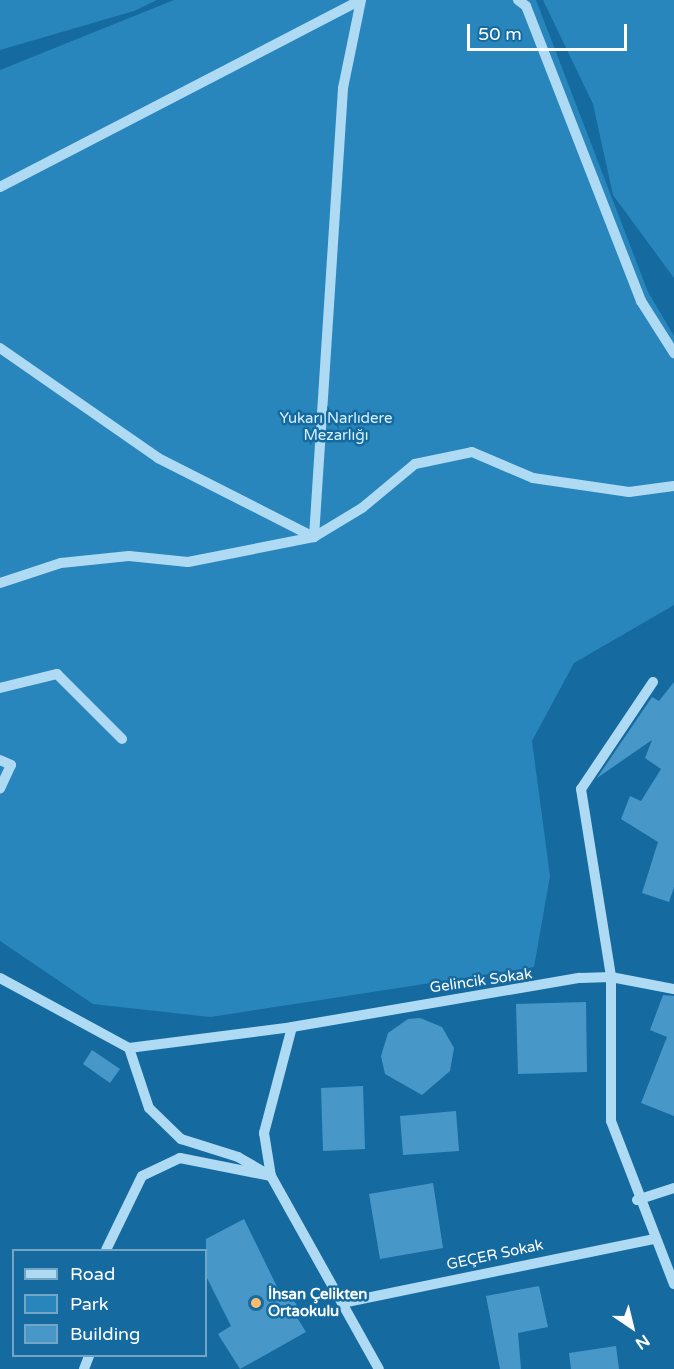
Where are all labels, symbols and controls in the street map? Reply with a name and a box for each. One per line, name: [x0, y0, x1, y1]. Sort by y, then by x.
scale bar: [470, 12, 630, 50]
text: 50 m: [478, 23, 522, 45]
park label: Yukarı Narlıdere Mezarlığı: [279, 409, 393, 444]
street label: Gelincik Sokak: [429, 965, 533, 997]
street label: GEÇER Sokak: [445, 1236, 545, 1274]
legend: [12, 1249, 207, 1357]
text: Road: [70, 1263, 115, 1285]
place label: İhsan Çelikten Ortaokulu: [268, 1285, 367, 1320]
text: Park: [70, 1293, 108, 1315]
marker: İhsan Çelikten Ortaokulu: [249, 1296, 263, 1310]
north arrow: [602, 1297, 662, 1357]
text: Building: [70, 1323, 140, 1345]
text: N: [631, 1330, 653, 1354]

